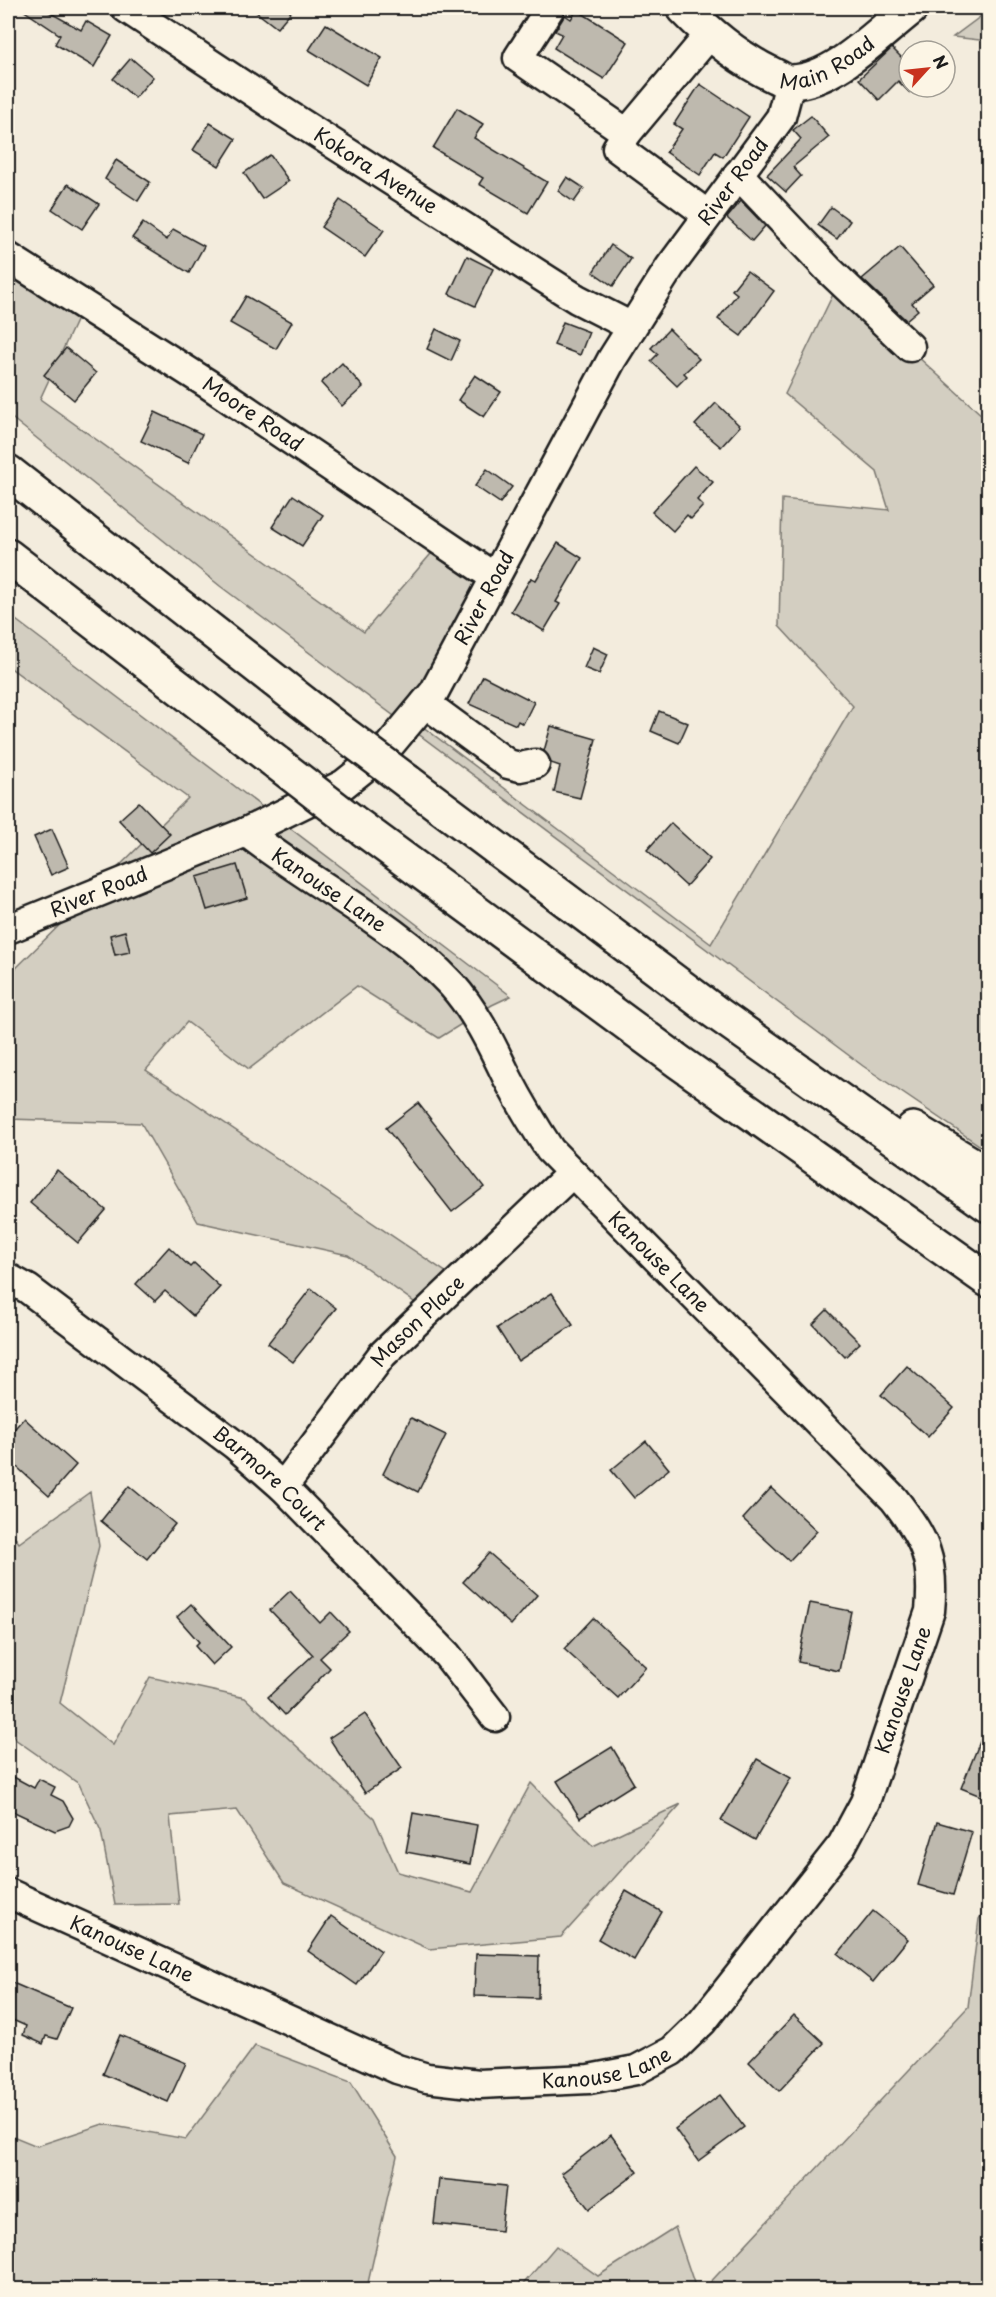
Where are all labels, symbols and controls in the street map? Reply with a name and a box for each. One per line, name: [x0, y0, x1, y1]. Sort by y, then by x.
street label: Main Road: [778, 28, 881, 97]
north arrow: [897, 39, 957, 99]
text: N: [928, 51, 955, 73]
street label: Kokora Avenue: [308, 119, 444, 221]
street label: River Road: [690, 131, 775, 231]
street label: Moore Road: [197, 369, 310, 458]
street label: River Road: [446, 545, 521, 650]
street label: Kanouse Lane: [266, 840, 393, 939]
street label: River Road: [45, 858, 152, 924]
street label: Kanouse Lane: [602, 1204, 717, 1319]
street label: Mason Place: [362, 1268, 471, 1373]
street label: Barmore Court: [207, 1417, 334, 1538]
street label: Kanouse Lane: [867, 1622, 938, 1757]
street label: Kanouse Lane: [65, 1907, 199, 1989]
street label: Kanouse Lane: [541, 2038, 676, 2095]

